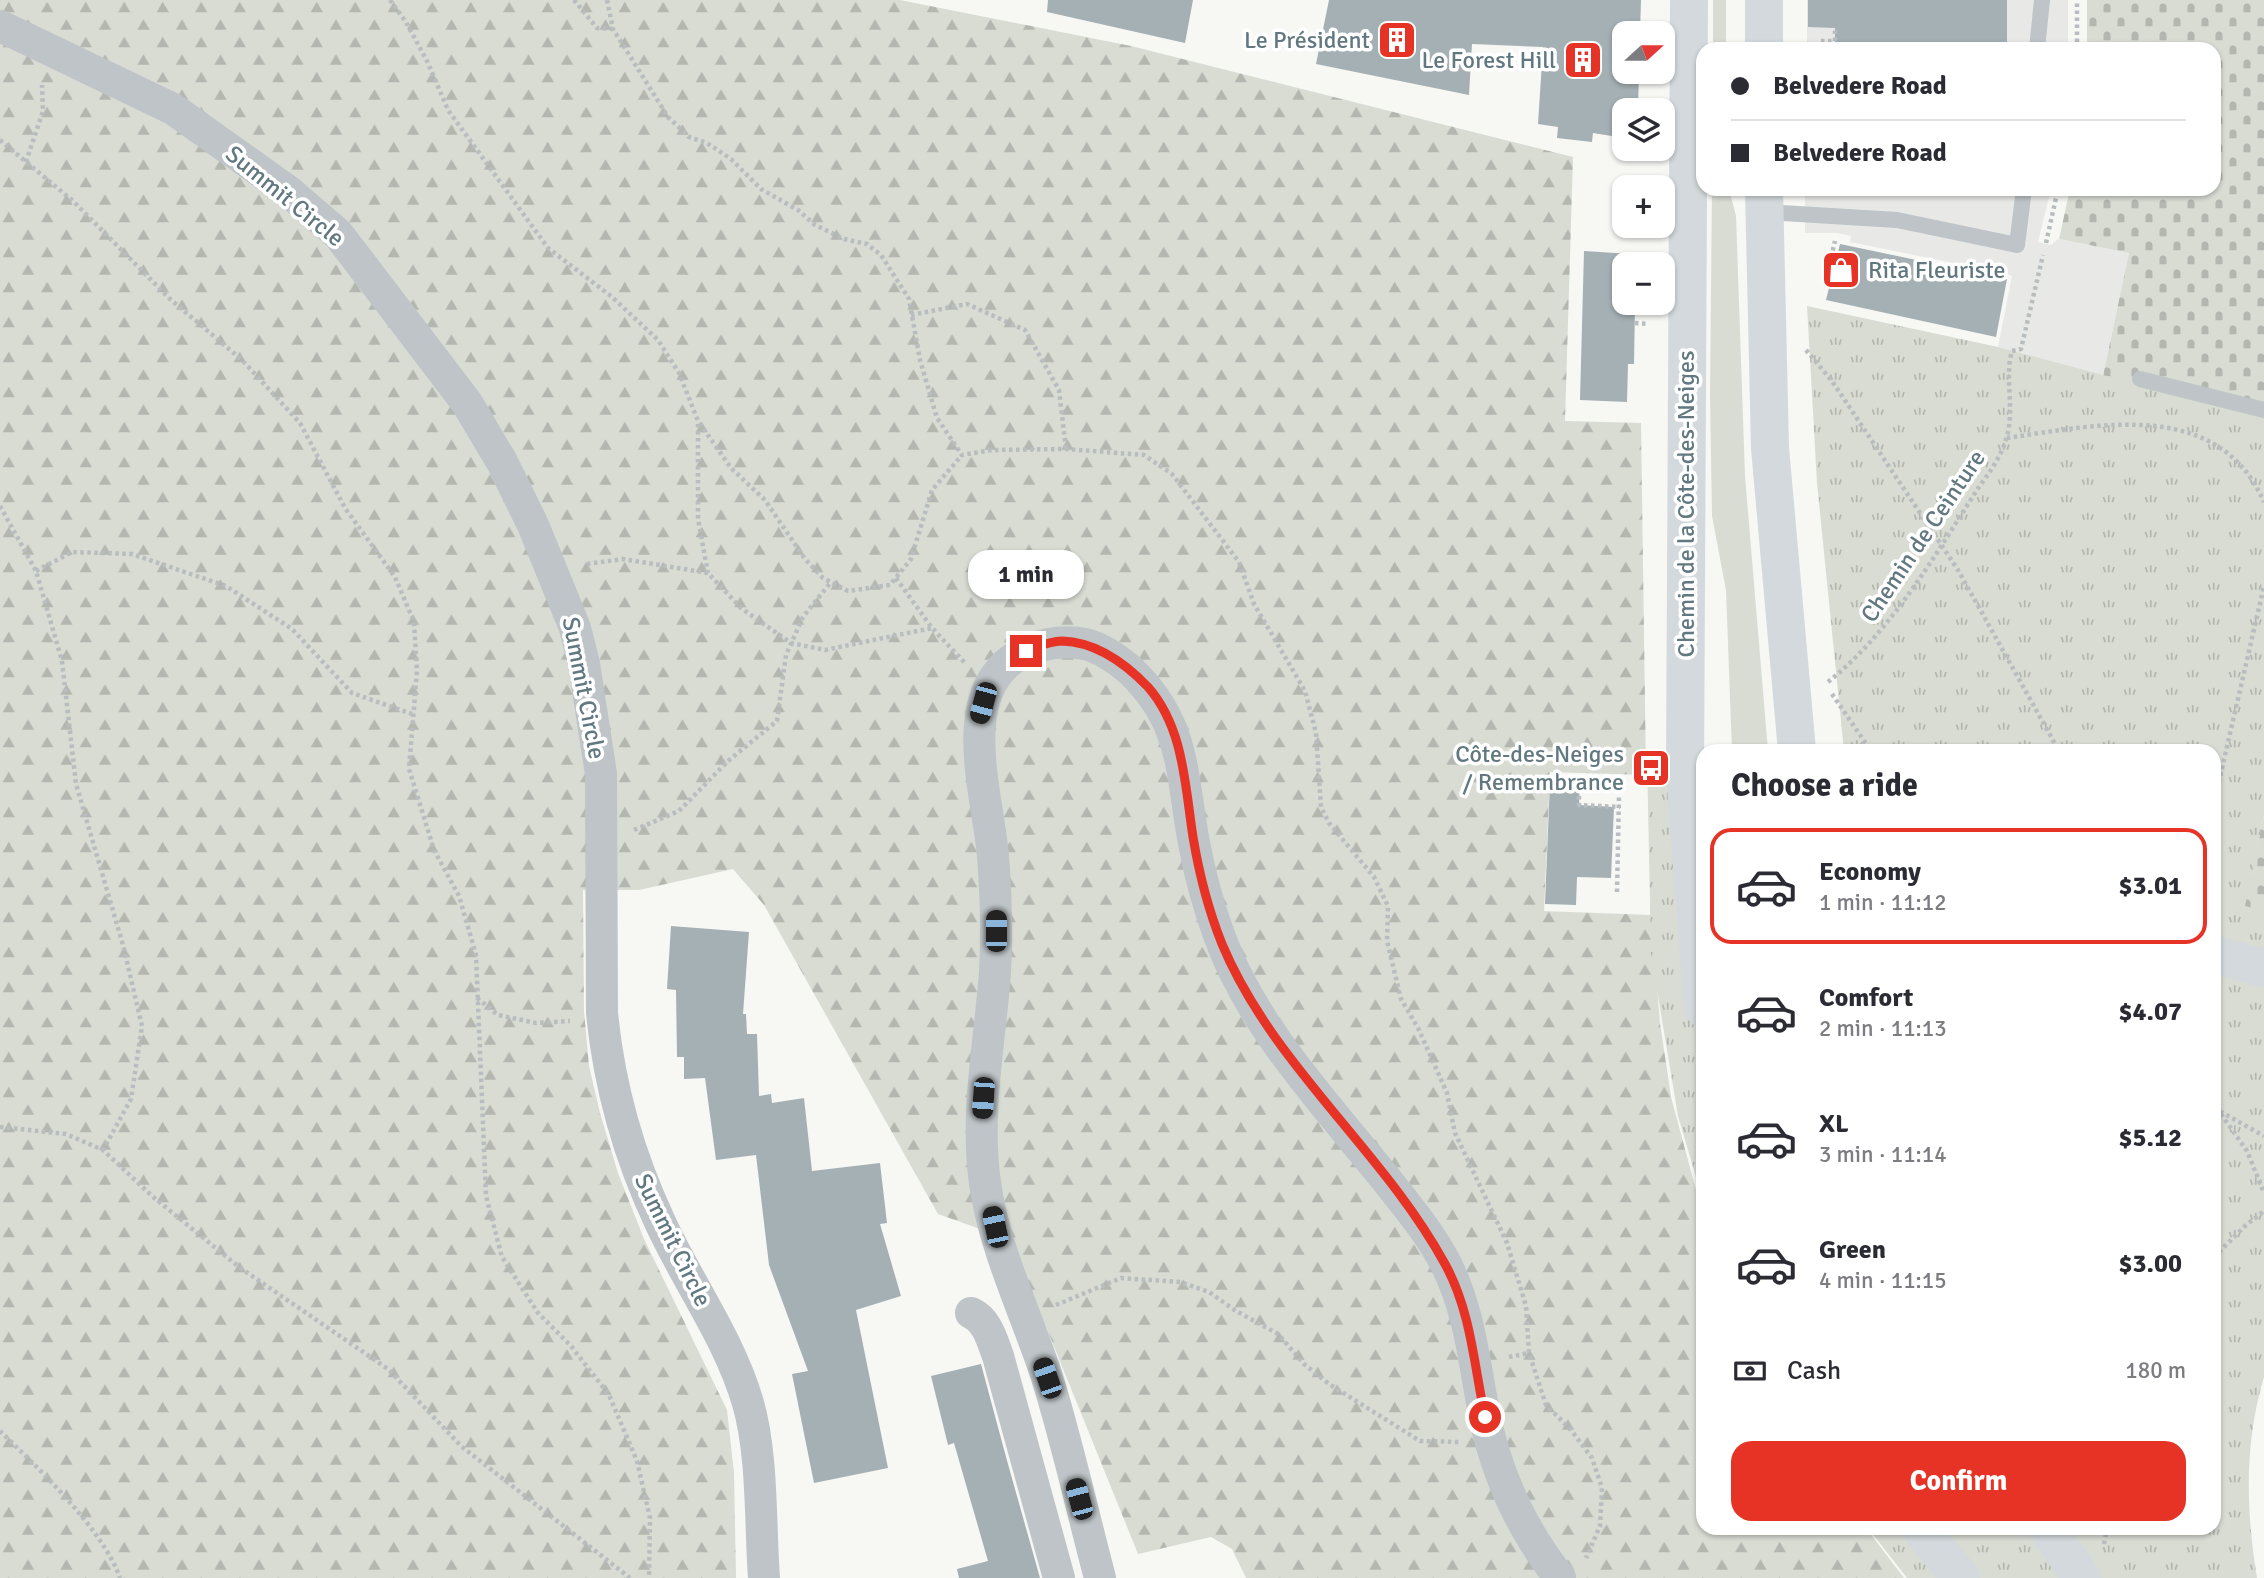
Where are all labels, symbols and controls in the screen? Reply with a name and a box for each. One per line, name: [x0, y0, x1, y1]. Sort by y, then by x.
building icon: Le Président: [1376, 19, 1418, 61]
north arrow: [1612, 21, 1675, 84]
map controls: [1612, 21, 1675, 315]
place label: Le Président: [1244, 25, 1370, 55]
building icon: Le Forest Hill: [1562, 39, 1604, 81]
place label: Le Forest Hill: [1421, 45, 1556, 75]
text: Belvedere Road: [1773, 70, 1947, 102]
button: layers: [1612, 98, 1675, 161]
text: Belvedere Road: [1773, 137, 1947, 169]
street label: Summit Circle: [219, 139, 351, 253]
button: +: [1612, 175, 1675, 238]
shop icon: Rita Fleuriste: [1820, 249, 1862, 291]
button: −: [1612, 252, 1675, 315]
place label: Rita Fleuriste: [1868, 255, 2006, 285]
street label: Chemin de la Côte-des-Neiges: [1671, 351, 1701, 657]
street label: Chemin de Ceinture: [1854, 444, 1992, 628]
callout: 1 min: [968, 550, 1084, 598]
text: 1 min: [998, 560, 1054, 589]
street label: Summit Circle: [556, 614, 612, 762]
route end: [1010, 635, 1042, 667]
car: [968, 680, 999, 726]
place label: Côte-des-Neiges / Remembrance: [1455, 739, 1624, 797]
bus stop icon: Côte-des-Neiges / Remembrance: [1630, 747, 1672, 789]
text: Choose a ride: [1731, 766, 1918, 805]
icon: car: [1735, 855, 1798, 918]
text: Economy: [1819, 856, 1921, 888]
text: $3.01: [2118, 870, 2182, 902]
text: 1 min · 11:12: [1819, 888, 1947, 917]
car: [986, 910, 1007, 952]
icon: car: [1735, 981, 1798, 1044]
text: Comfort: [1819, 982, 1913, 1014]
text: $4.07: [2118, 996, 2182, 1028]
text: 2 min · 11:13: [1819, 1014, 1947, 1043]
car: [972, 1076, 995, 1120]
icon: car: [1735, 1107, 1798, 1170]
text: XL: [1819, 1108, 1849, 1140]
text: $5.12: [2118, 1122, 2182, 1154]
text: 3 min · 11:14: [1819, 1140, 1947, 1169]
street label: Summit Circle: [628, 1169, 718, 1311]
car: [981, 1204, 1010, 1250]
icon: car: [1735, 1233, 1798, 1296]
text: Green: [1819, 1234, 1886, 1266]
text: $3.00: [2118, 1248, 2182, 1280]
text: 4 min · 11:15: [1819, 1266, 1947, 1295]
icon: cash: [1731, 1352, 1769, 1390]
car: [1031, 1355, 1064, 1401]
text: Cash: [1787, 1355, 1841, 1387]
text: 180 m: [2125, 1356, 2186, 1385]
route start: [1469, 1401, 1501, 1433]
button: Confirm: [1731, 1441, 2186, 1521]
car: [1064, 1476, 1095, 1522]

